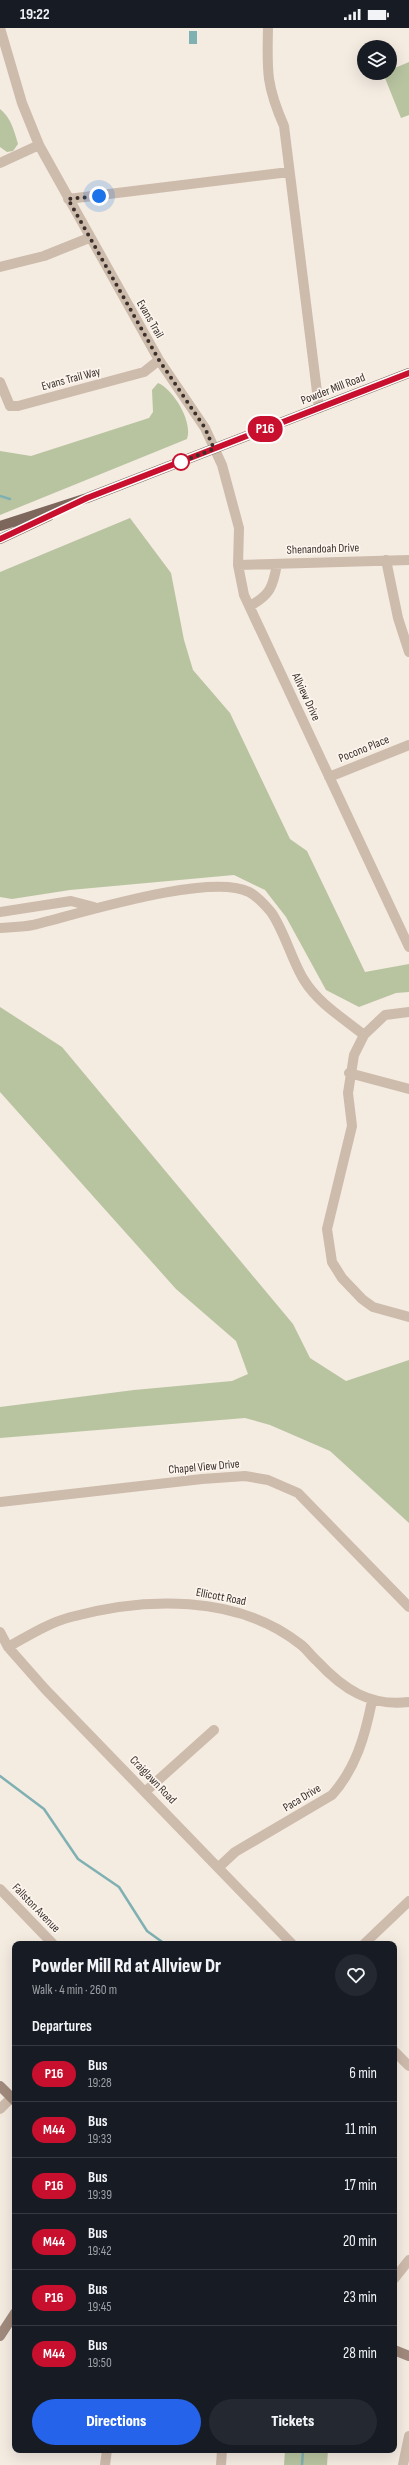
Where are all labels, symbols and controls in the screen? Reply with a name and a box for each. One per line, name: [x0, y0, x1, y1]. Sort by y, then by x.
text: 19:22: [20, 5, 49, 24]
map controls: [357, 40, 397, 80]
button: layers: [357, 40, 397, 80]
your location: [89, 186, 109, 206]
street label: Evans Trail: [133, 297, 167, 341]
street label: Evans Trail Way: [40, 364, 102, 394]
street label: Powder Mill Road: [299, 370, 367, 408]
line badge: P16: [242, 416, 288, 442]
text: P16: [256, 420, 274, 437]
unlabelled marker: [172, 453, 190, 471]
street label: Shenandoah Drive: [286, 540, 360, 558]
street label: Allview Drive: [288, 670, 324, 723]
street label: Pocono Place: [336, 732, 392, 766]
street label: Chapel View Drive: [168, 1456, 240, 1478]
street label: Ellicott Road: [195, 1585, 247, 1609]
street label: Craiglawn Road: [126, 1753, 180, 1807]
street label: Paca Drive: [280, 1781, 324, 1815]
street label: Fallston Avenue: [9, 1880, 63, 1936]
button: heart: [335, 1954, 377, 1996]
text: Powder Mill Rd at Allview Dr: [32, 1955, 221, 1978]
text: Walk · 4 min · 260 m: [32, 1982, 117, 1998]
text: Departures: [32, 2017, 92, 2036]
text: Bus: [88, 2056, 107, 2075]
text: 6 min: [349, 2064, 377, 2083]
text: P16: [45, 2065, 63, 2082]
text: 19:28: [88, 2075, 112, 2091]
text: Bus: [88, 2112, 107, 2131]
text: 11 min: [345, 2120, 377, 2139]
text: M44: [43, 2121, 65, 2138]
text: 19:33: [88, 2131, 112, 2147]
text: Bus: [88, 2168, 107, 2187]
text: 17 min: [345, 2176, 377, 2195]
text: P16: [45, 2177, 63, 2194]
text: 19:39: [88, 2187, 112, 2203]
text: Bus: [88, 2224, 107, 2243]
text: 20 min: [343, 2232, 377, 2251]
text: M44: [43, 2233, 65, 2250]
text: 19:42: [88, 2243, 112, 2259]
text: Bus: [88, 2280, 107, 2299]
text: 23 min: [343, 2288, 377, 2307]
text: P16: [45, 2289, 63, 2306]
text: 19:45: [88, 2299, 111, 2315]
text: Bus: [88, 2336, 107, 2355]
text: 28 min: [343, 2344, 377, 2363]
text: M44: [43, 2345, 65, 2362]
text: 19:50: [88, 2355, 112, 2371]
button: Directions: [32, 2399, 201, 2445]
button: Tickets: [209, 2399, 377, 2445]

